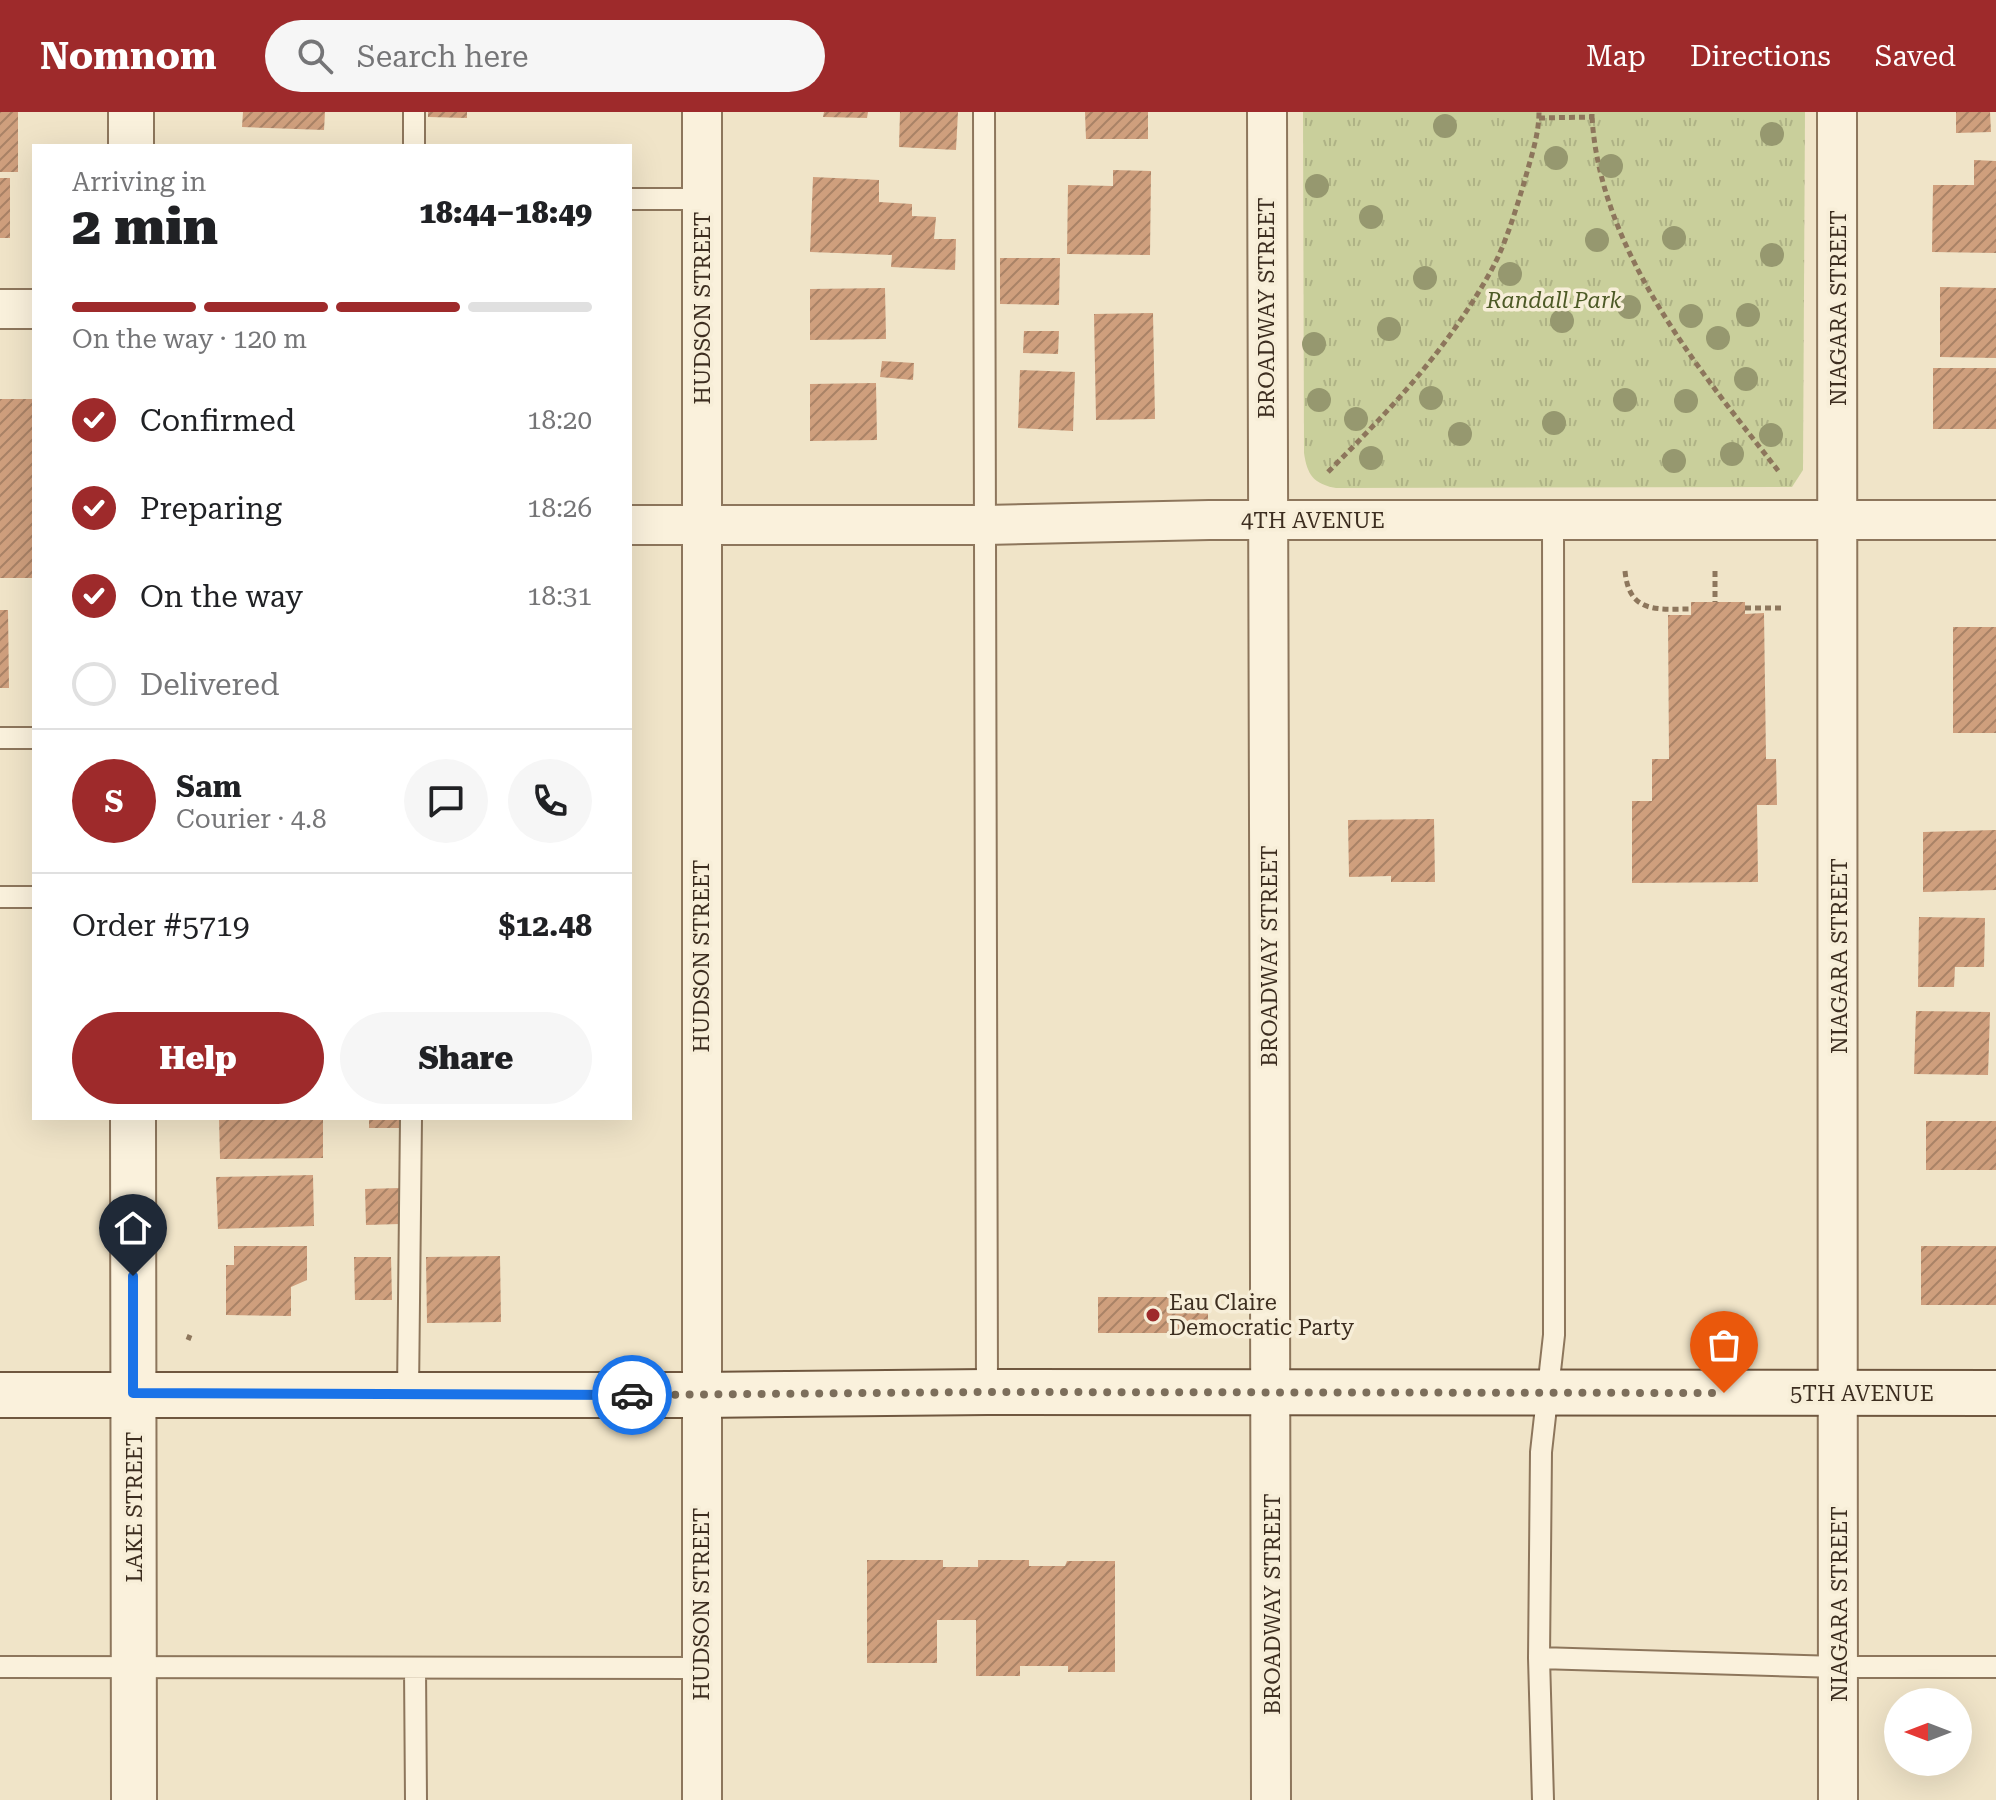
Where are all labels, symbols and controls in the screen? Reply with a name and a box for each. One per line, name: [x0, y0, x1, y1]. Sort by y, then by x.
search box: [265, 20, 825, 92]
text: Nomnom: [40, 34, 217, 78]
icon: search: [293, 34, 337, 78]
text: Search here: [357, 39, 528, 74]
text: Map: [1586, 40, 1646, 73]
text: Directions: [1690, 40, 1831, 73]
text: Saved: [1875, 40, 1956, 73]
text: Arriving in: [72, 167, 206, 197]
text: 18:44–18:49: [419, 195, 592, 230]
text: 2 min: [72, 196, 218, 257]
street label: BROADWAY STREET: [1254, 197, 1279, 419]
street label: NIAGARA STREET: [1826, 210, 1851, 406]
street label: HUDSON STREET: [690, 211, 715, 405]
park label: Randall Park: [1485, 288, 1622, 313]
text: On the way · 120 m: [72, 324, 307, 354]
icon: check: [72, 398, 116, 442]
text: Confirmed: [140, 403, 295, 438]
text: 18:20: [527, 405, 592, 435]
icon: check: [72, 486, 116, 530]
text: Preparing: [140, 491, 282, 526]
text: 18:26: [527, 493, 592, 523]
street label: 4TH AVENUE: [1241, 508, 1385, 533]
icon: check: [72, 574, 116, 618]
text: On the way: [140, 579, 303, 614]
text: 18:31: [527, 581, 592, 611]
text: Delivered: [140, 667, 279, 702]
button: chat: [404, 759, 488, 843]
button: phone: [508, 759, 592, 843]
text: Sam: [176, 769, 242, 804]
text: S: [105, 784, 123, 819]
text: Courier · 4.8: [176, 804, 326, 834]
street label: BROADWAY STREET: [1257, 845, 1282, 1067]
street label: NIAGARA STREET: [1827, 858, 1852, 1054]
street label: HUDSON STREET: [689, 859, 714, 1053]
text: Order #5719: [72, 908, 250, 943]
text: $12.48: [499, 908, 592, 943]
button: Help: [72, 1012, 324, 1104]
button: Share: [340, 1012, 592, 1104]
pin: [99, 1194, 167, 1276]
icon: home: [111, 1206, 155, 1250]
place label: Eau Claire Democratic Party: [1169, 1290, 1354, 1340]
marker: Eau Claire Democratic Party: [1144, 1306, 1162, 1324]
pin: [1690, 1311, 1758, 1393]
icon: bag: [1702, 1323, 1746, 1367]
courier: [592, 1355, 672, 1435]
icon: car: [610, 1373, 654, 1417]
street label: 5TH AVENUE: [1790, 1381, 1934, 1406]
street label: LAKE STREET: [122, 1432, 147, 1582]
street label: BROADWAY STREET: [1260, 1493, 1285, 1715]
street label: NIAGARA STREET: [1827, 1506, 1852, 1702]
street label: HUDSON STREET: [689, 1507, 714, 1701]
north arrow: [1884, 1688, 1972, 1776]
map controls: [1884, 1688, 1972, 1776]

